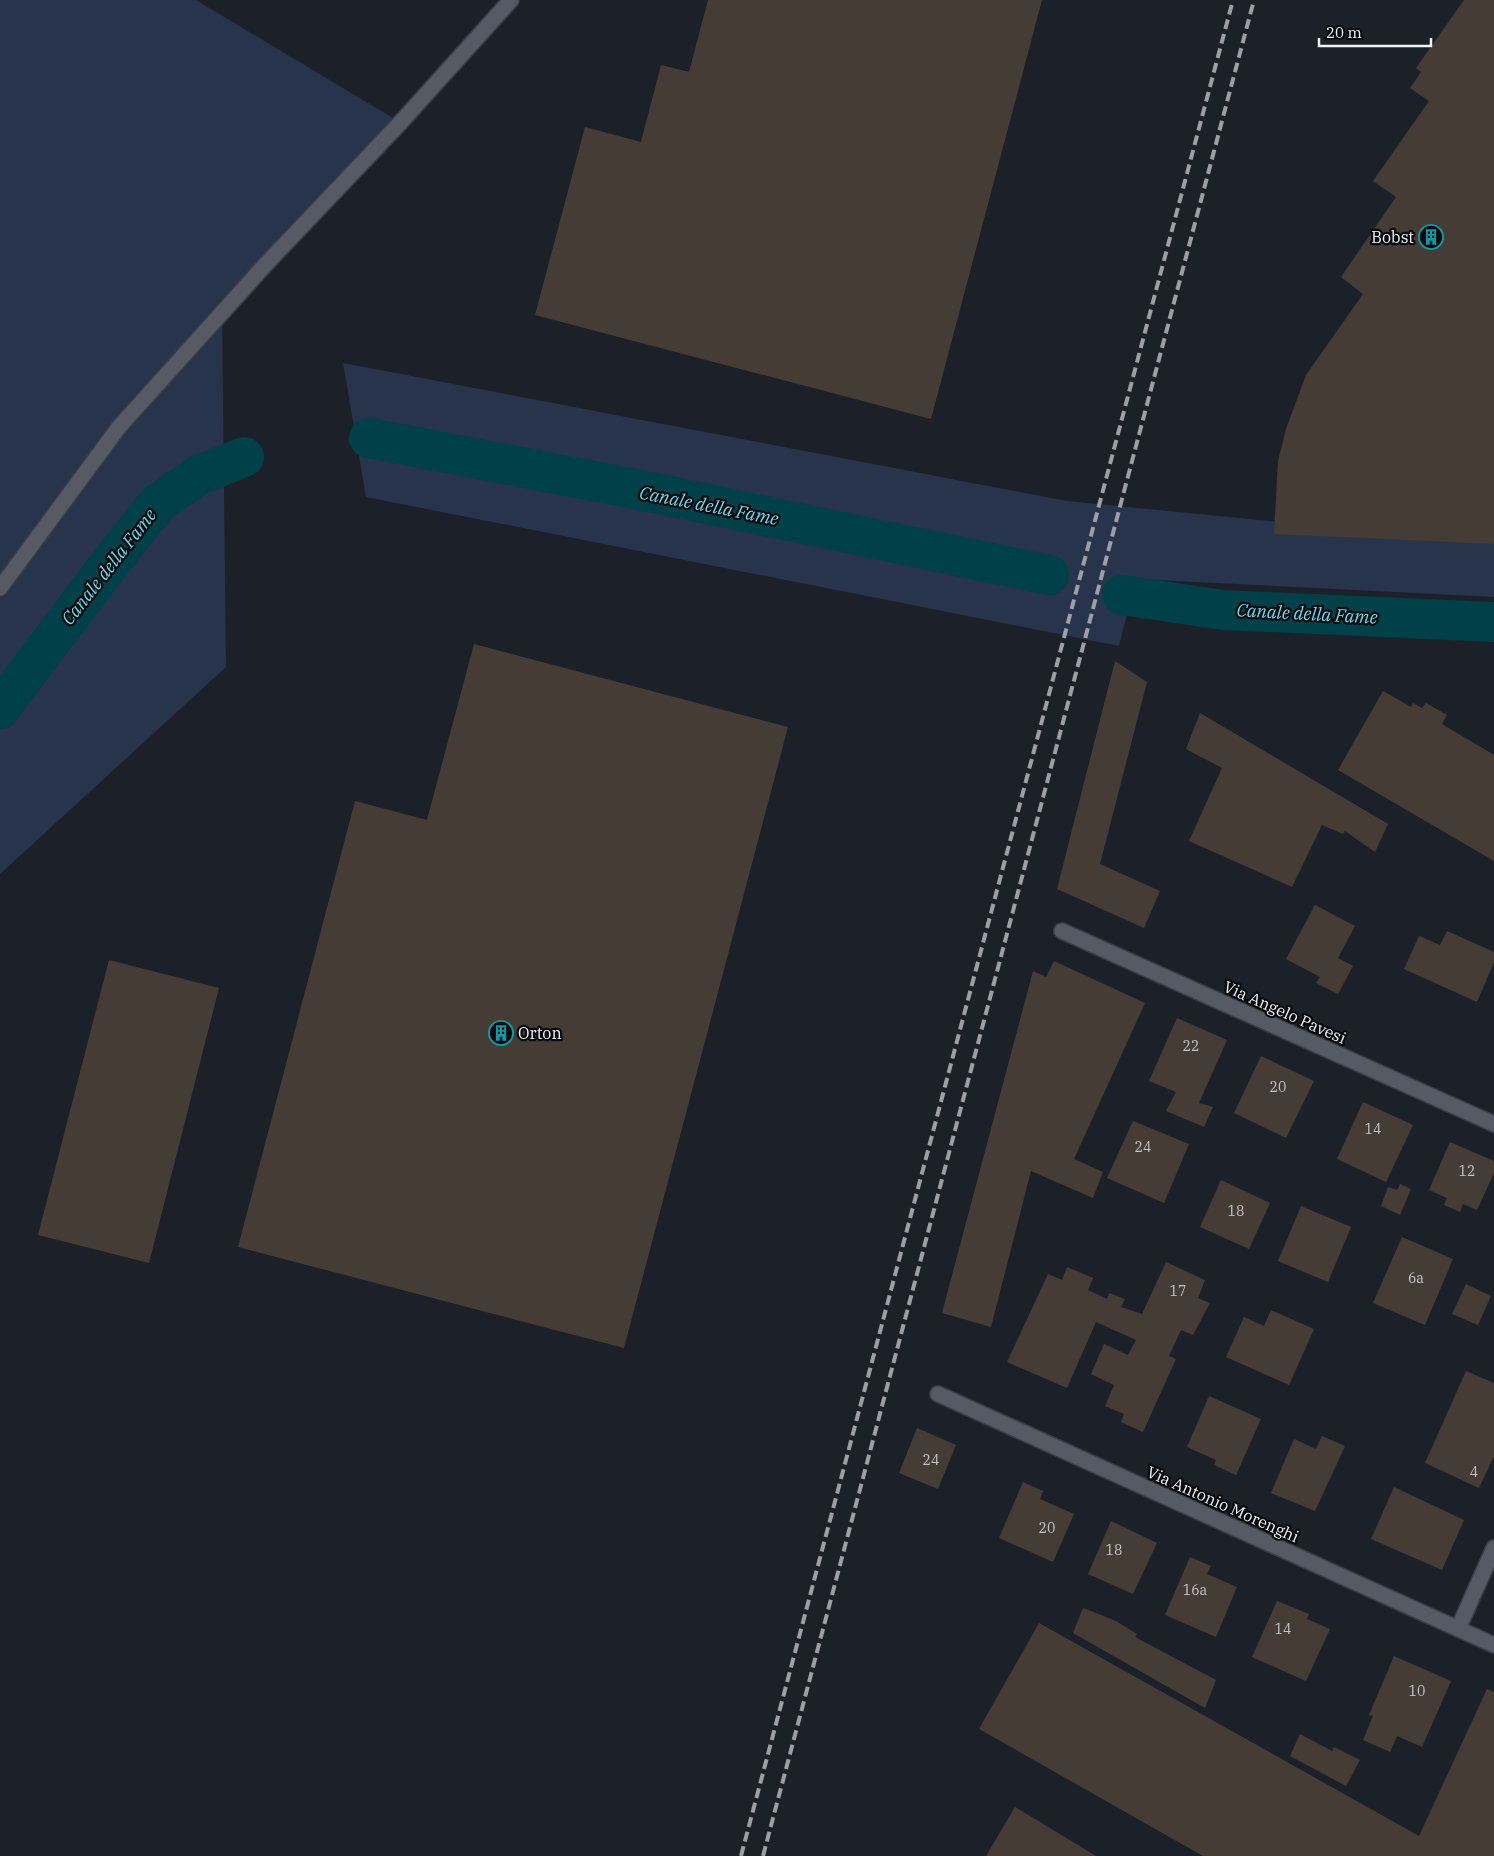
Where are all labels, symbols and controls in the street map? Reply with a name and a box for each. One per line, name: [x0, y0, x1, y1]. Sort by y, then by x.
scale bar: [1319, 15, 1432, 47]
text: 20 m: [1326, 23, 1362, 42]
building icon: Bobst: [1418, 224, 1444, 250]
place label: Bobst: [1371, 227, 1414, 247]
water label: Canale della Fame: [638, 481, 781, 530]
water label: Canale della Fame: [56, 504, 161, 629]
water label: Canale della Fame: [1236, 598, 1378, 629]
street label: Via Angelo Pavesi: [1221, 976, 1349, 1048]
building icon: Orton: [488, 1020, 514, 1046]
place label: Orton: [518, 1023, 562, 1043]
house number: 22: [1183, 1037, 1199, 1055]
house number: 20: [1270, 1078, 1286, 1096]
house number: 14: [1365, 1120, 1381, 1138]
house number: 24: [1135, 1138, 1151, 1156]
house number: 12: [1459, 1162, 1475, 1180]
house number: 18: [1228, 1202, 1244, 1220]
house number: 6a: [1408, 1269, 1424, 1287]
house number: 17: [1170, 1282, 1186, 1300]
house number: 24: [923, 1451, 939, 1469]
street label: Via Antonio Morenghi: [1144, 1461, 1302, 1547]
house number: 4: [1470, 1463, 1478, 1481]
house number: 20: [1039, 1519, 1055, 1537]
house number: 18: [1106, 1541, 1122, 1559]
house number: 16a: [1183, 1581, 1208, 1599]
house number: 14: [1275, 1620, 1291, 1638]
house number: 10: [1409, 1682, 1425, 1700]

